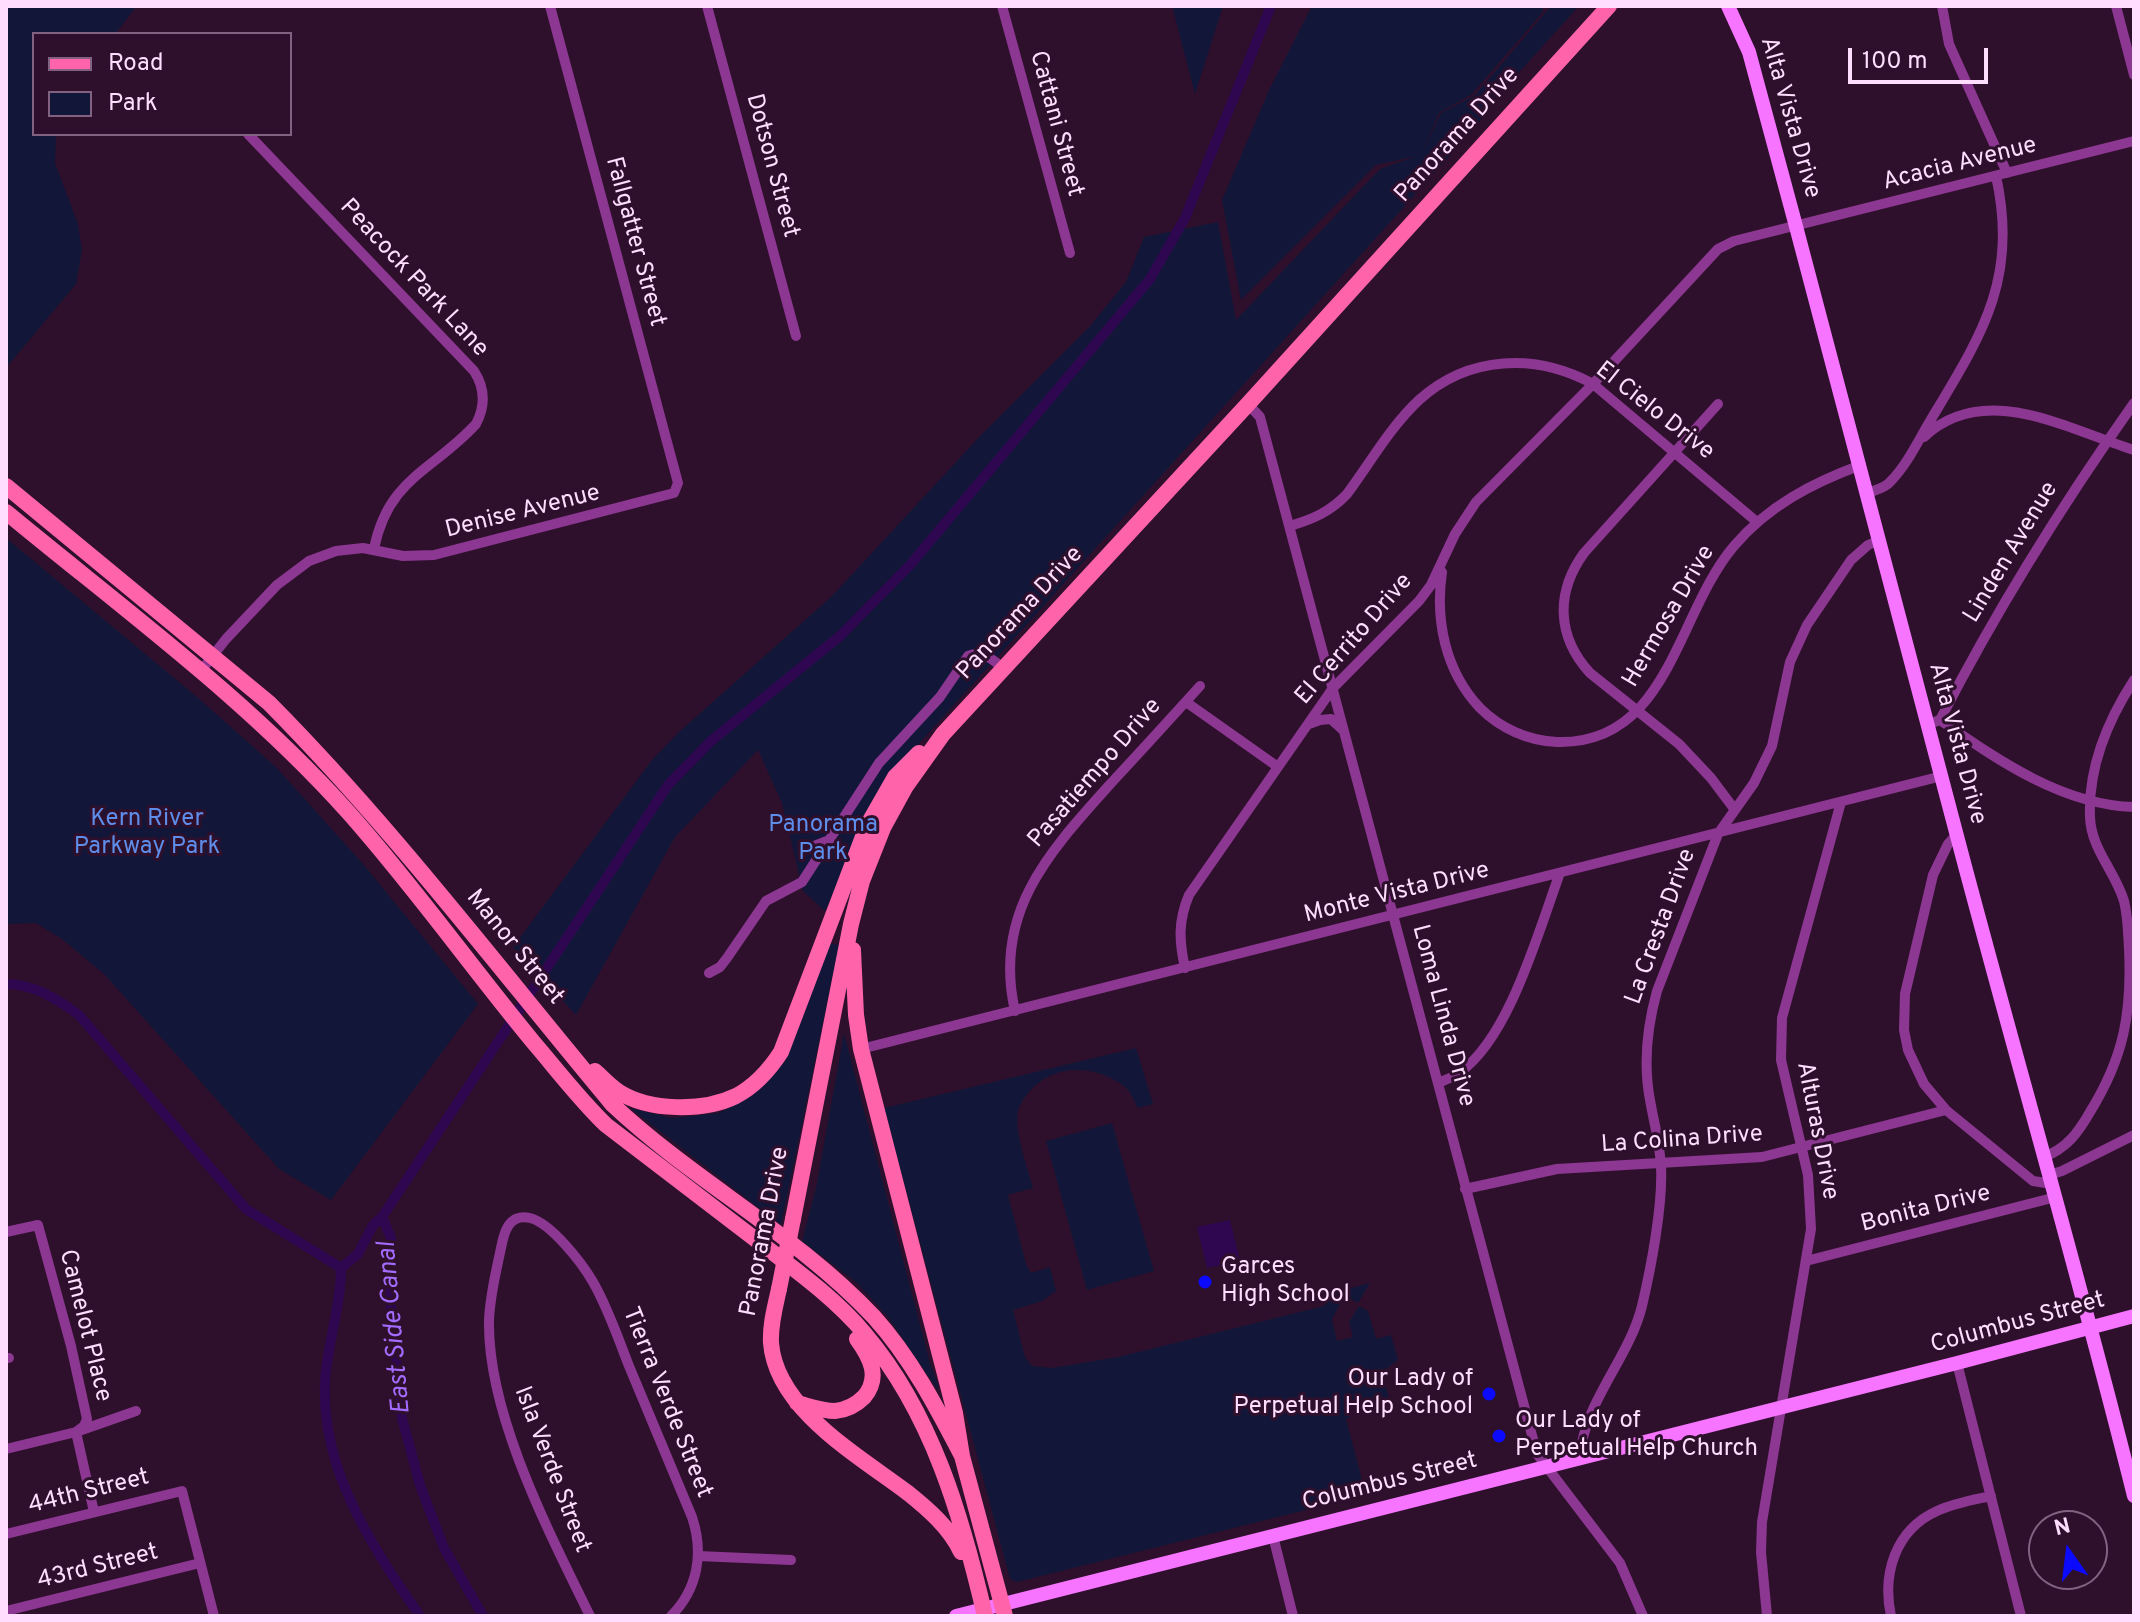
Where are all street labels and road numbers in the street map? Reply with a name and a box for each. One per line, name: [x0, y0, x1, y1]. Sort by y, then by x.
street label: Alta Vista Drive: [1752, 34, 1826, 202]
street label: Cattani Street: [1022, 48, 1088, 200]
street label: Panorama Drive: [1390, 62, 1526, 210]
street label: Dotson Street: [738, 91, 804, 241]
street label: Acacia Avenue: [1880, 132, 2040, 198]
street label: Fallgatter Street: [598, 154, 670, 330]
street label: Peacock Park Lane: [332, 194, 494, 364]
street label: El Cielo Drive: [1589, 357, 1719, 467]
street label: Linden Avenue: [1959, 477, 2065, 629]
street label: Denise Avenue: [443, 480, 603, 546]
street label: Panorama Drive: [952, 541, 1090, 687]
street label: Hermosa Drive: [1618, 541, 1722, 693]
street label: El Cerrito Drive: [1290, 569, 1420, 711]
street label: Alta Vista Drive: [1921, 660, 1991, 828]
street label: Pasatiempo Drive: [1023, 693, 1169, 855]
street label: La Cresta Drive: [1620, 845, 1704, 1009]
street label: Monte Vista Drive: [1301, 857, 1493, 931]
street label: Manor Street: [459, 885, 569, 1011]
street label: Loma Linda Drive: [1404, 922, 1480, 1110]
street label: Alturas Drive: [1789, 1060, 1843, 1202]
street label: La Colina Drive: [1600, 1121, 1764, 1161]
street label: Panorama Drive: [735, 1145, 797, 1319]
street label: Bonita Drive: [1858, 1180, 1994, 1240]
street label: Camelot Place: [51, 1247, 117, 1405]
street label: Columbus Street: [1928, 1287, 2108, 1361]
street label: Tierra Verde Street: [615, 1304, 717, 1502]
street label: Isla Verde Street: [506, 1383, 596, 1557]
street label: Columbus Street: [1300, 1447, 1480, 1519]
street label: 44th Street: [26, 1464, 152, 1522]
street label: 43rd Street: [35, 1539, 161, 1597]

